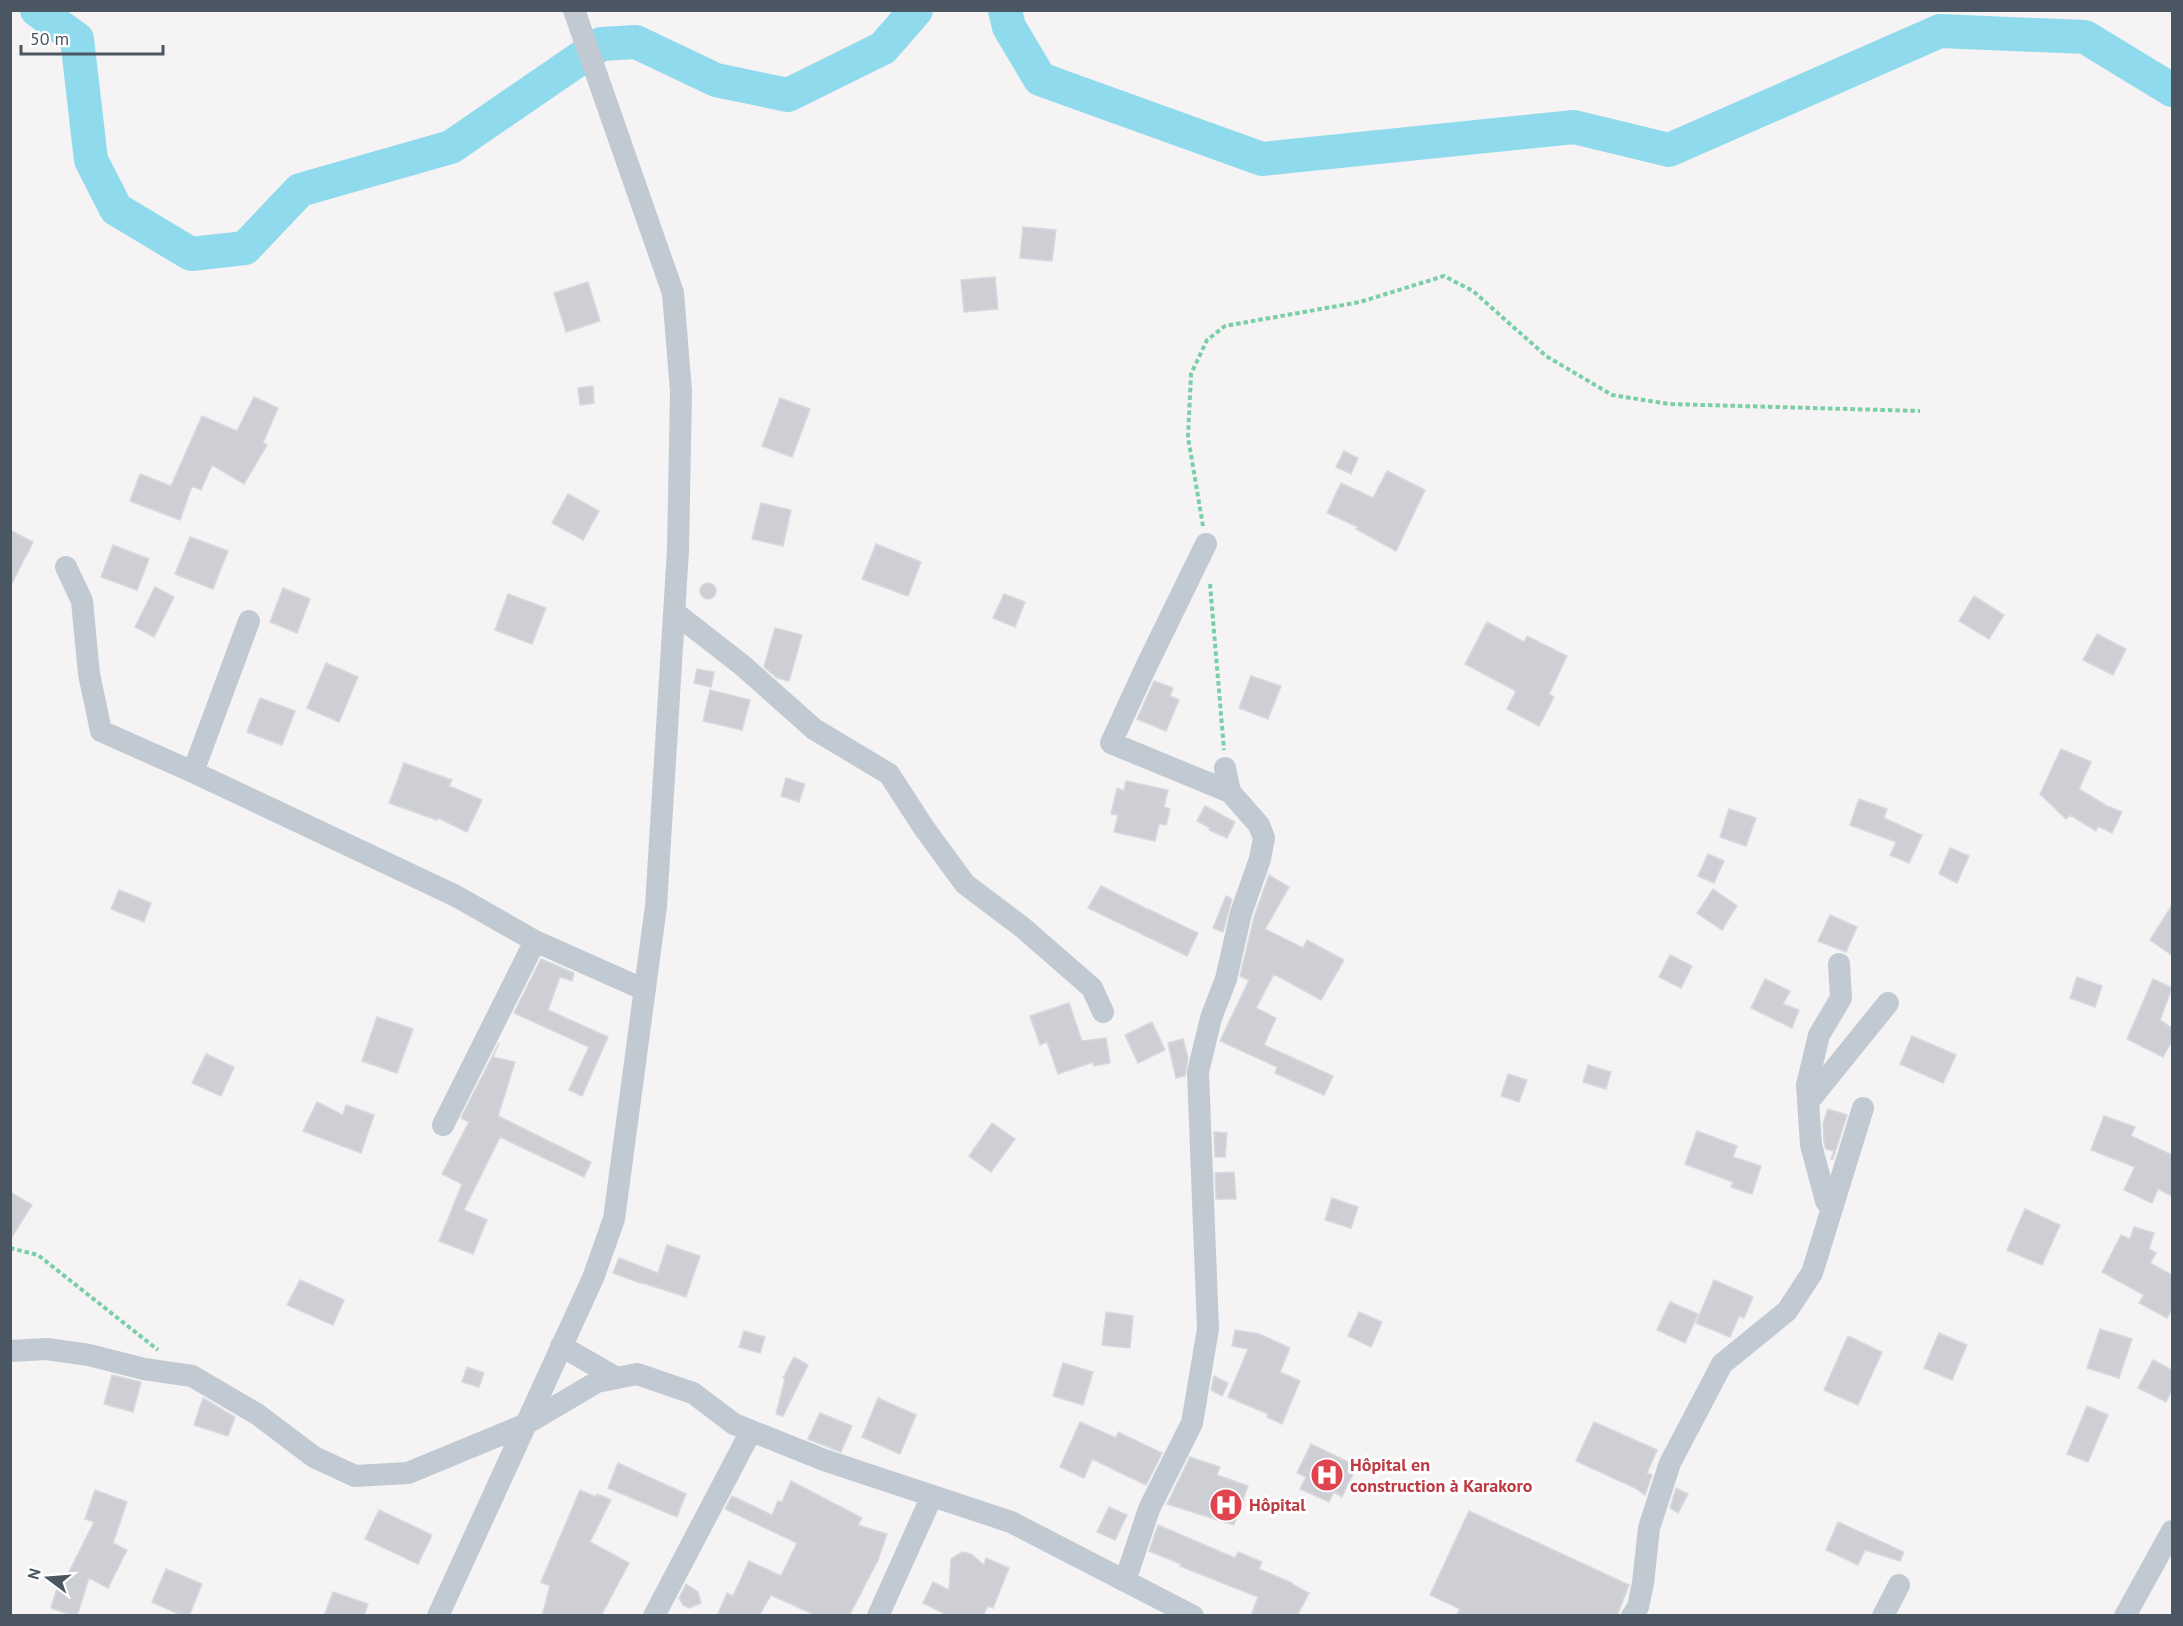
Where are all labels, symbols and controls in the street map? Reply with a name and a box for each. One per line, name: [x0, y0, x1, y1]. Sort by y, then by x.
scale bar: [21, 18, 164, 56]
text: 50 m: [30, 27, 69, 50]
place label: Hôpital en construction à Karakoro: [1350, 1453, 1533, 1497]
hospital icon: Hôpital en construction à Karakoro: [1309, 1457, 1345, 1493]
hospital icon: Hôpital: [1208, 1487, 1244, 1523]
place label: Hôpital: [1249, 1493, 1306, 1516]
north arrow: [18, 1548, 78, 1608]
text: N: [23, 1566, 45, 1582]

